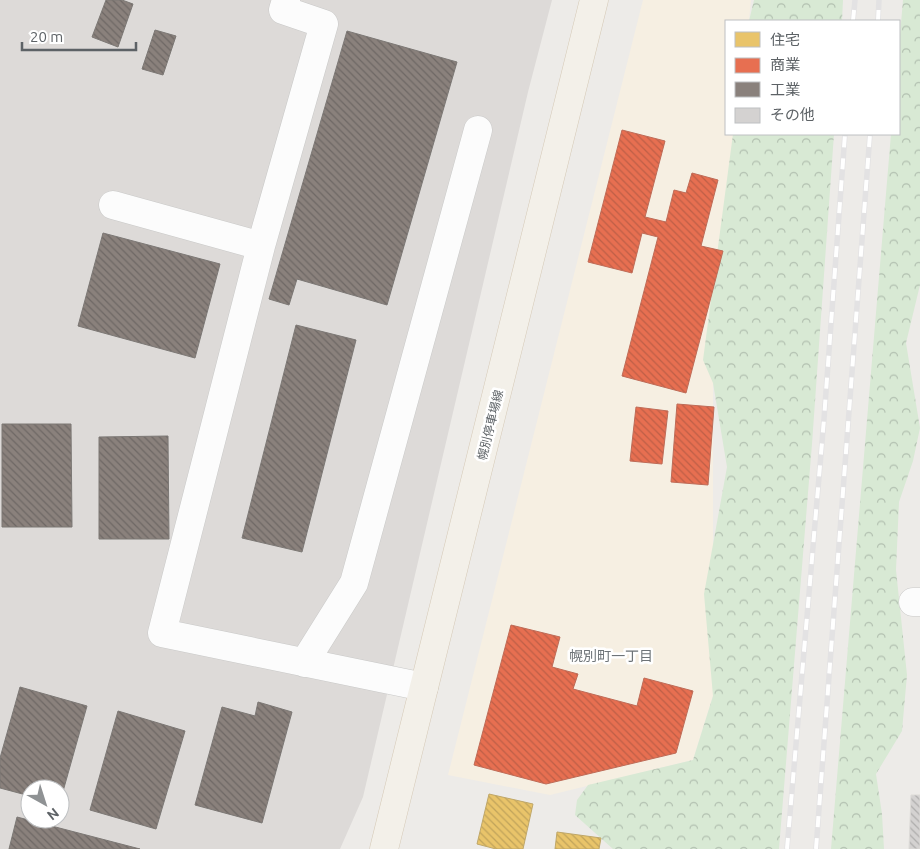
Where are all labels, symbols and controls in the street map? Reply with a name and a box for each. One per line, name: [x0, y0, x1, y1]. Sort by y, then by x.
scale bar: [22, 20, 136, 52]
legend: [725, 20, 900, 135]
text: 20 m: [30, 28, 63, 45]
text: 住宅: [770, 31, 800, 48]
text: 商業: [770, 56, 800, 73]
text: 工業: [770, 81, 800, 98]
text: その他: [770, 106, 815, 123]
street label: 幌別停車場線: [475, 388, 505, 462]
district label: 幌別町一丁目: [569, 648, 653, 664]
north arrow: [20, 779, 70, 829]
text: N: [44, 805, 62, 824]

